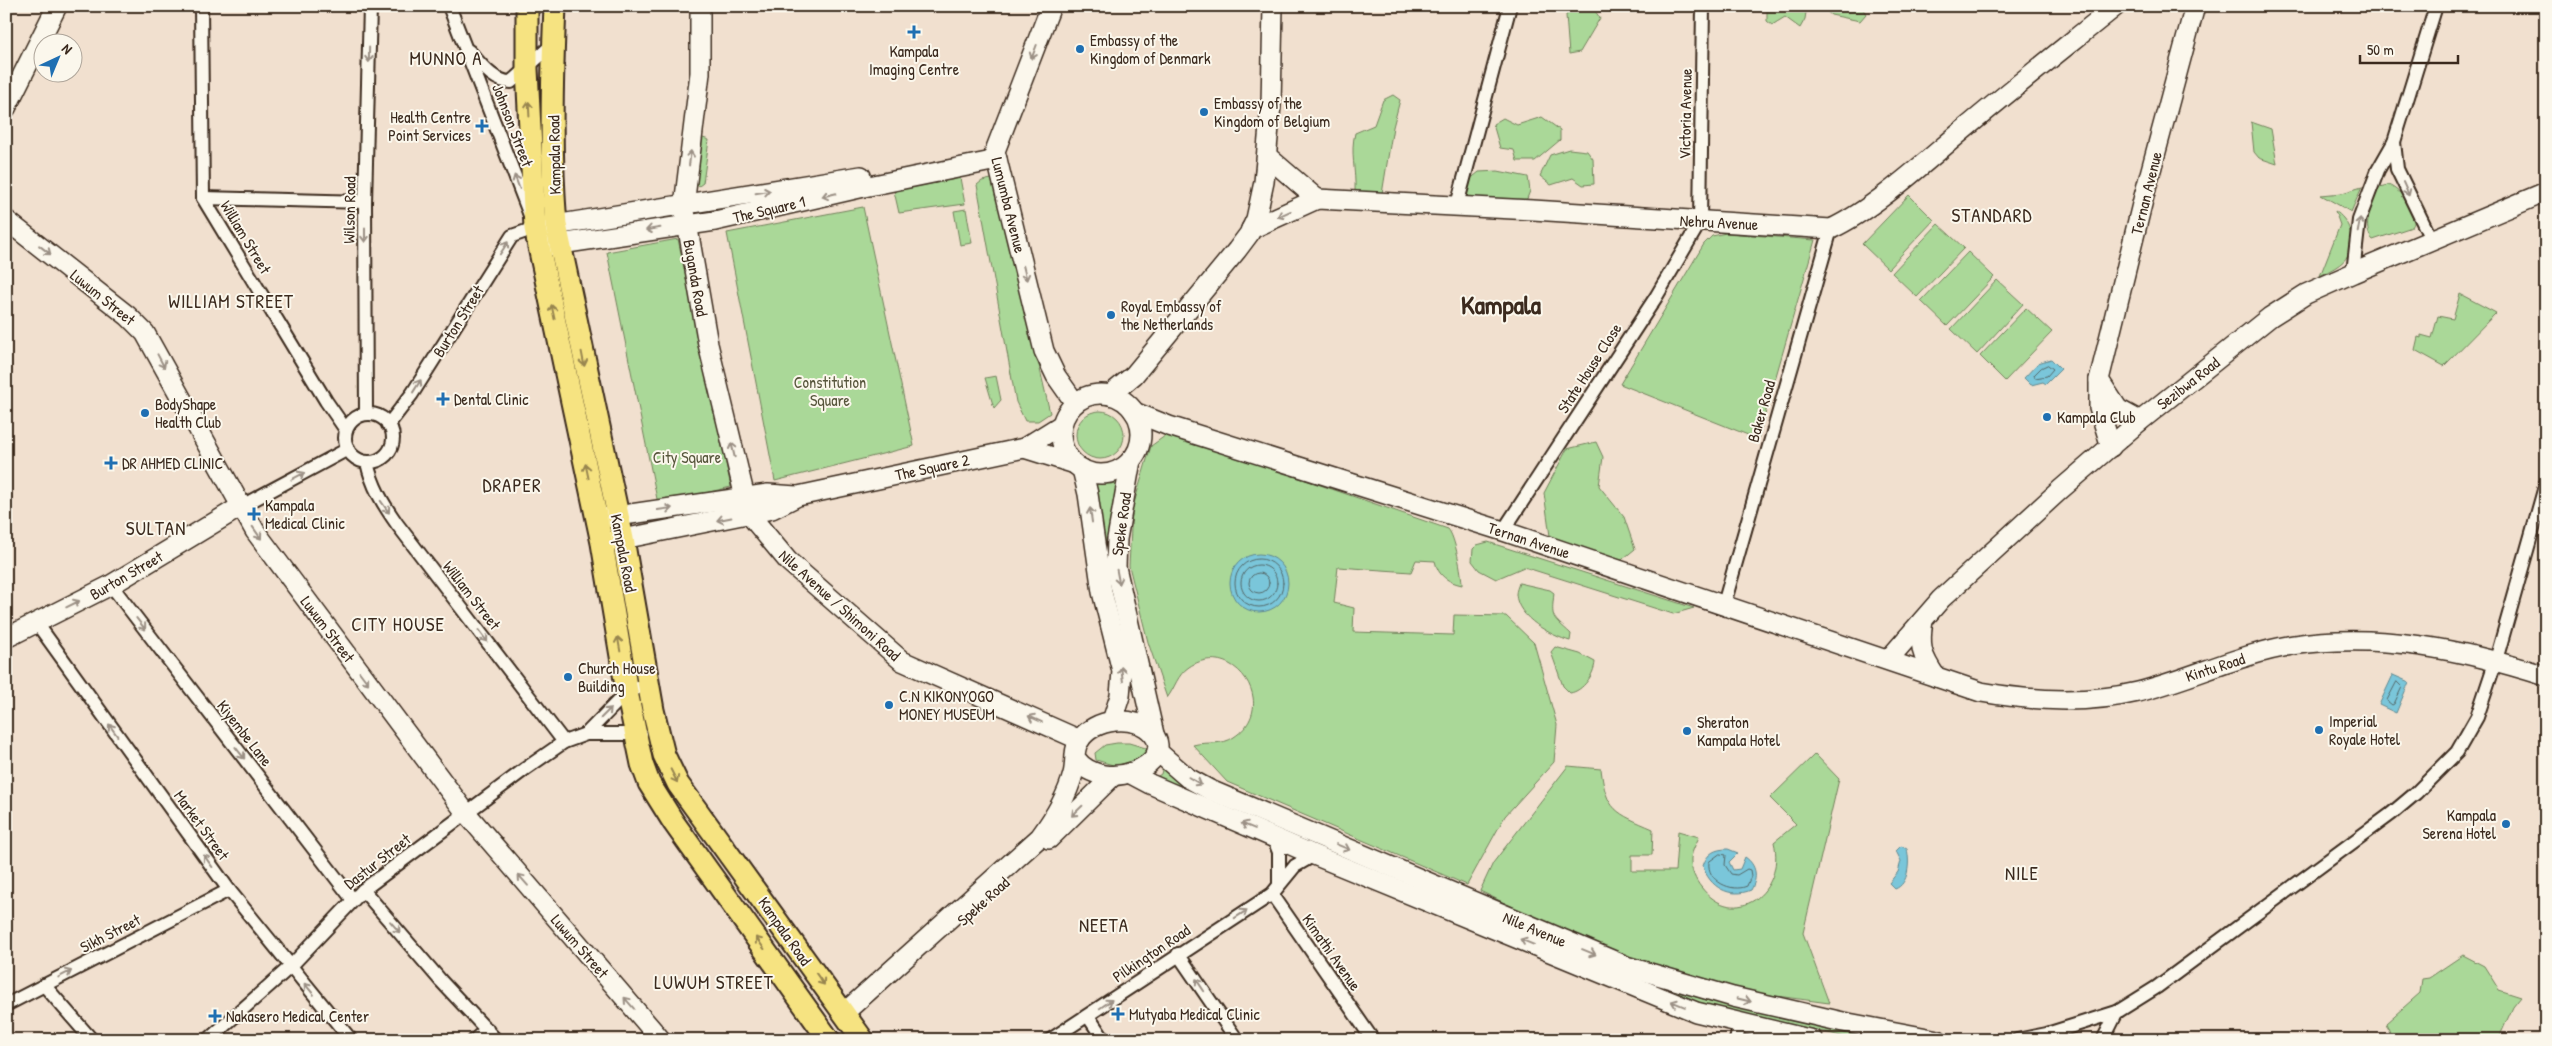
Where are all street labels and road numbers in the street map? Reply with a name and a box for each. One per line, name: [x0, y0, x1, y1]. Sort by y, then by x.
street label: Victoria Avenue: [1673, 68, 1697, 160]
street label: Johnson Street: [487, 80, 539, 170]
street label: Kampala Road: [542, 115, 566, 195]
street label: Ternan Avenue: [2125, 148, 2167, 237]
street label: Lumumba Avenue: [987, 155, 1032, 256]
street label: Wilson Road: [337, 176, 361, 244]
street label: The Square 1: [731, 190, 808, 228]
street label: William Street: [215, 196, 277, 278]
street label: Nehru Avenue: [1679, 209, 1759, 235]
street label: Buganda Road: [678, 238, 714, 318]
street label: Luwum Street: [66, 264, 141, 330]
street label: Burton Street: [427, 281, 489, 361]
street label: State House Close: [1552, 318, 1627, 417]
street label: Sezibwa Road: [2152, 351, 2224, 415]
street label: Baker Road: [1742, 377, 1780, 445]
street label: The Square 2: [893, 448, 972, 486]
street label: Speke Road: [1106, 491, 1136, 557]
street label: Kampala Road: [606, 512, 642, 594]
street label: Ternan Avenue: [1485, 516, 1573, 564]
street label: Nile Avenue / Shimoni Road: [774, 544, 906, 666]
street label: Burton Street: [86, 545, 167, 605]
street label: William Street: [438, 556, 506, 634]
street label: Luwum Street: [296, 591, 361, 667]
street label: Kintu Road: [2183, 647, 2247, 687]
street label: Kiyembe Lane: [212, 695, 278, 771]
street label: Market Street: [169, 786, 235, 865]
street label: Dastur Street: [339, 828, 415, 894]
street label: Speke Road: [952, 872, 1014, 930]
street label: Kampala Road: [753, 892, 817, 970]
street label: Nile Avenue: [1500, 906, 1571, 952]
street label: Sikh Street: [76, 908, 144, 958]
street label: Luwum Street: [546, 909, 614, 983]
street label: Kimathi Avenue: [1297, 909, 1367, 995]
street label: Pilkington Road: [1108, 919, 1194, 987]

